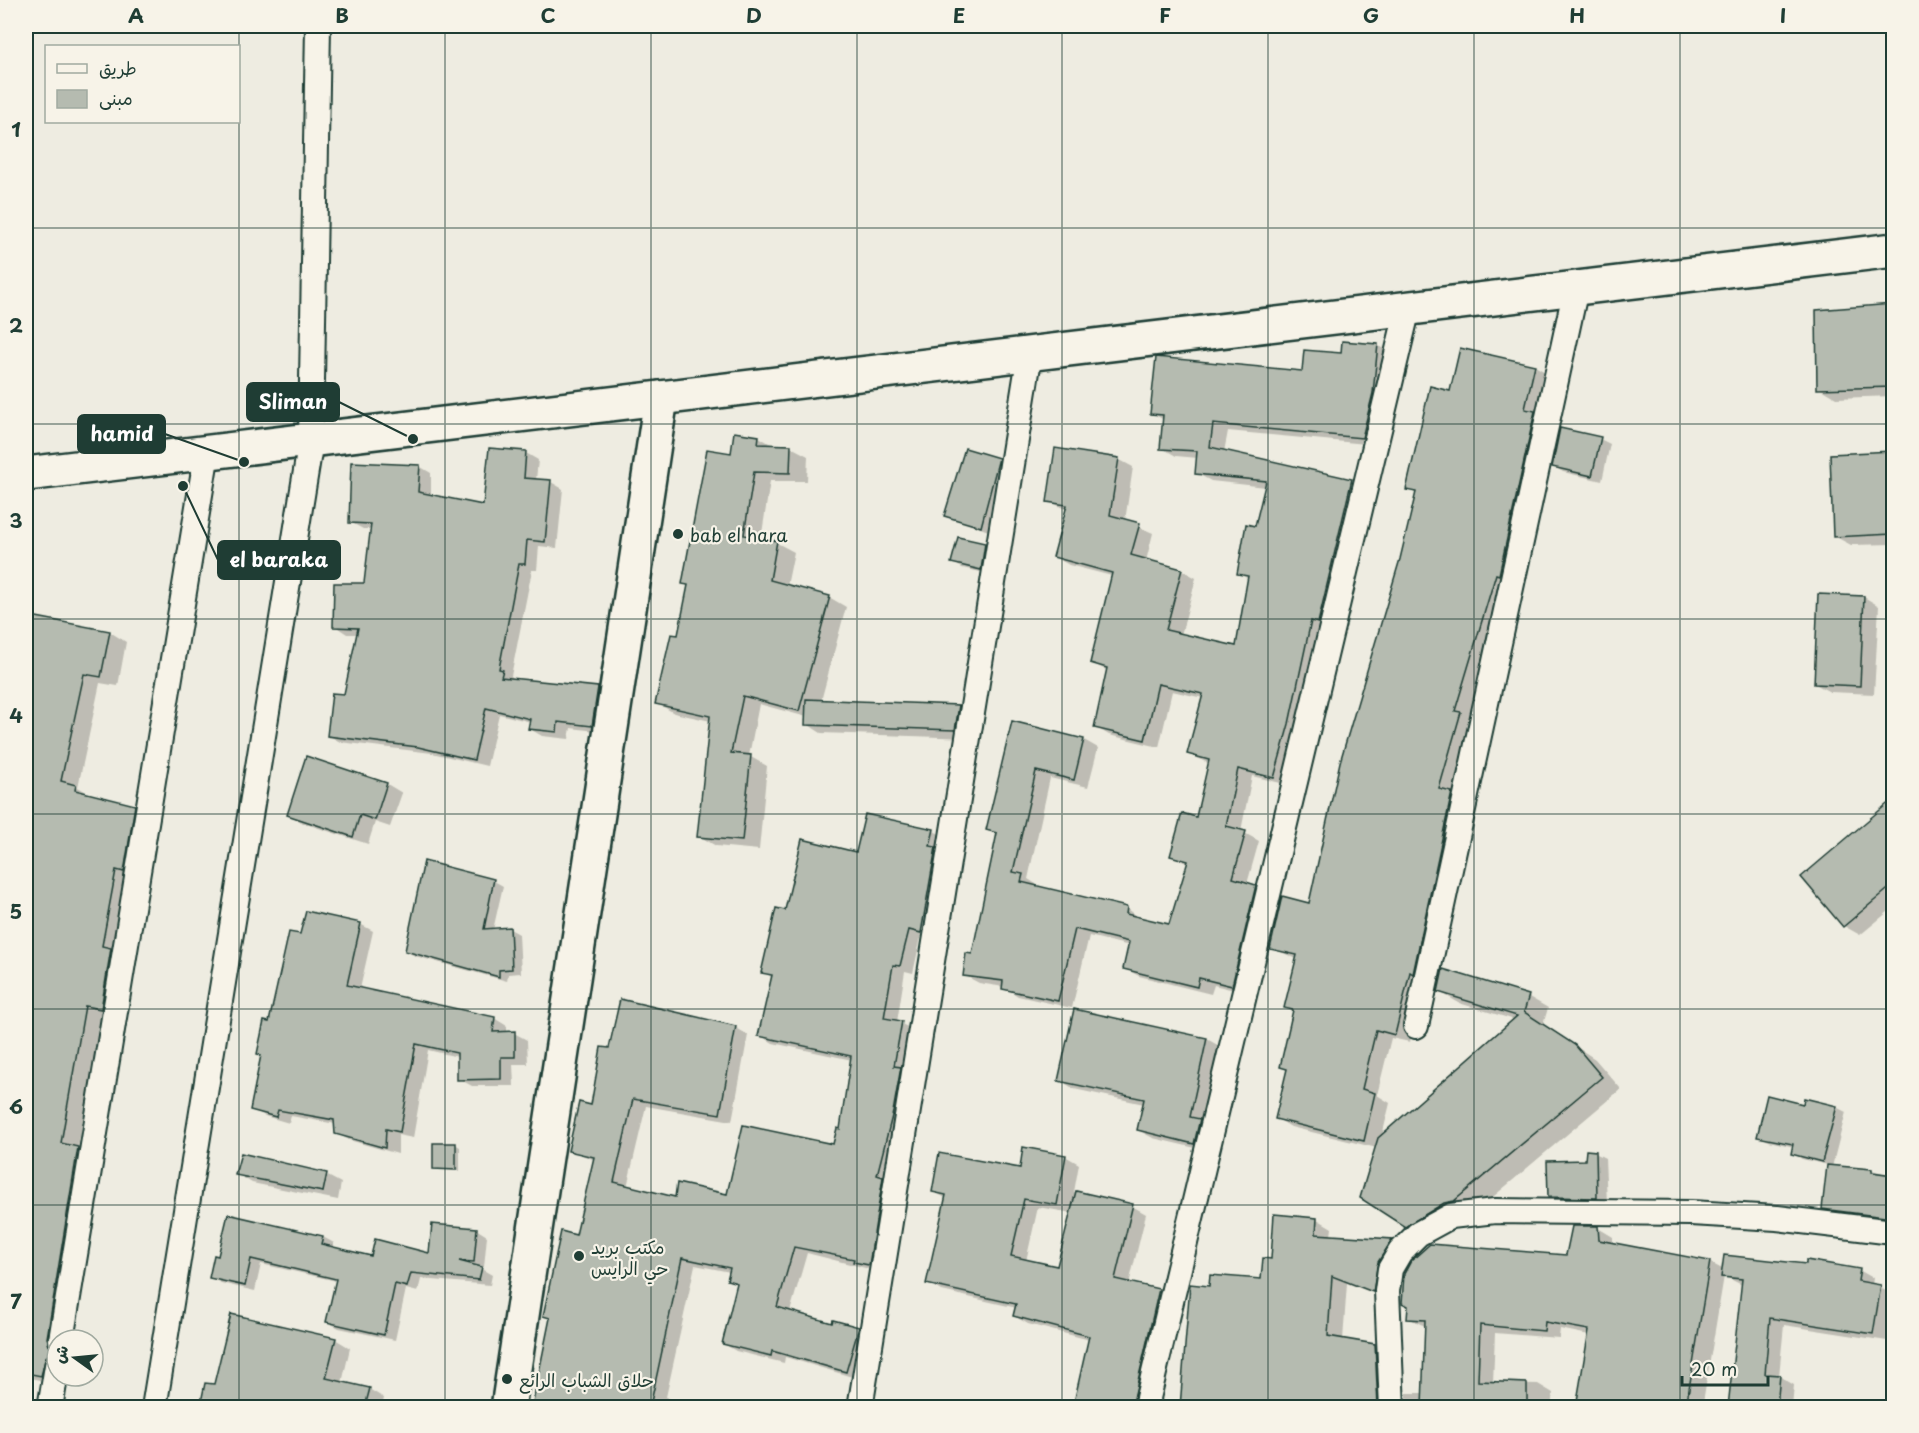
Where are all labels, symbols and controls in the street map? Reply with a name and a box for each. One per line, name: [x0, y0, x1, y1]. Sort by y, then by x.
text: A: [128, 0, 144, 30]
text: B: [335, 0, 349, 30]
text: C: [540, 0, 556, 30]
text: D: [746, 0, 762, 30]
text: E: [953, 0, 965, 30]
text: F: [1159, 0, 1171, 30]
text: G: [1363, 0, 1379, 30]
text: H: [1569, 0, 1585, 30]
text: I: [1780, 0, 1786, 30]
legend: [45, 45, 240, 123]
text: طريق: [99, 54, 137, 81]
text: مبنى: [99, 84, 133, 111]
text: 1: [11, 114, 21, 144]
text: 2: [9, 310, 23, 340]
callout: Sliman: [247, 383, 339, 421]
text: Sliman: [259, 386, 327, 416]
callout: hamid: [78, 415, 165, 453]
text: hamid: [90, 418, 154, 448]
text: 3: [9, 505, 23, 535]
place label: bab el hara: [690, 521, 788, 548]
marker: bab el hara: [671, 527, 685, 541]
callout: el baraka: [218, 541, 340, 579]
text: el baraka: [230, 544, 328, 574]
text: 4: [9, 700, 23, 730]
text: 5: [10, 896, 22, 926]
text: 6: [9, 1091, 23, 1121]
place label: مكتب بريد حي الرايس: [591, 1233, 669, 1285]
marker: مكتب بريد حي الرايس: [572, 1249, 586, 1263]
text: 7: [10, 1286, 22, 1316]
north arrow: [45, 1328, 105, 1388]
text: ش: [46, 1342, 73, 1365]
scale bar: [1682, 1349, 1768, 1387]
text: 20 m: [1691, 1355, 1737, 1382]
place label: حلاق الشباب الرائع: [519, 1366, 654, 1394]
marker: حلاق الشباب الرائع: [500, 1372, 514, 1386]

